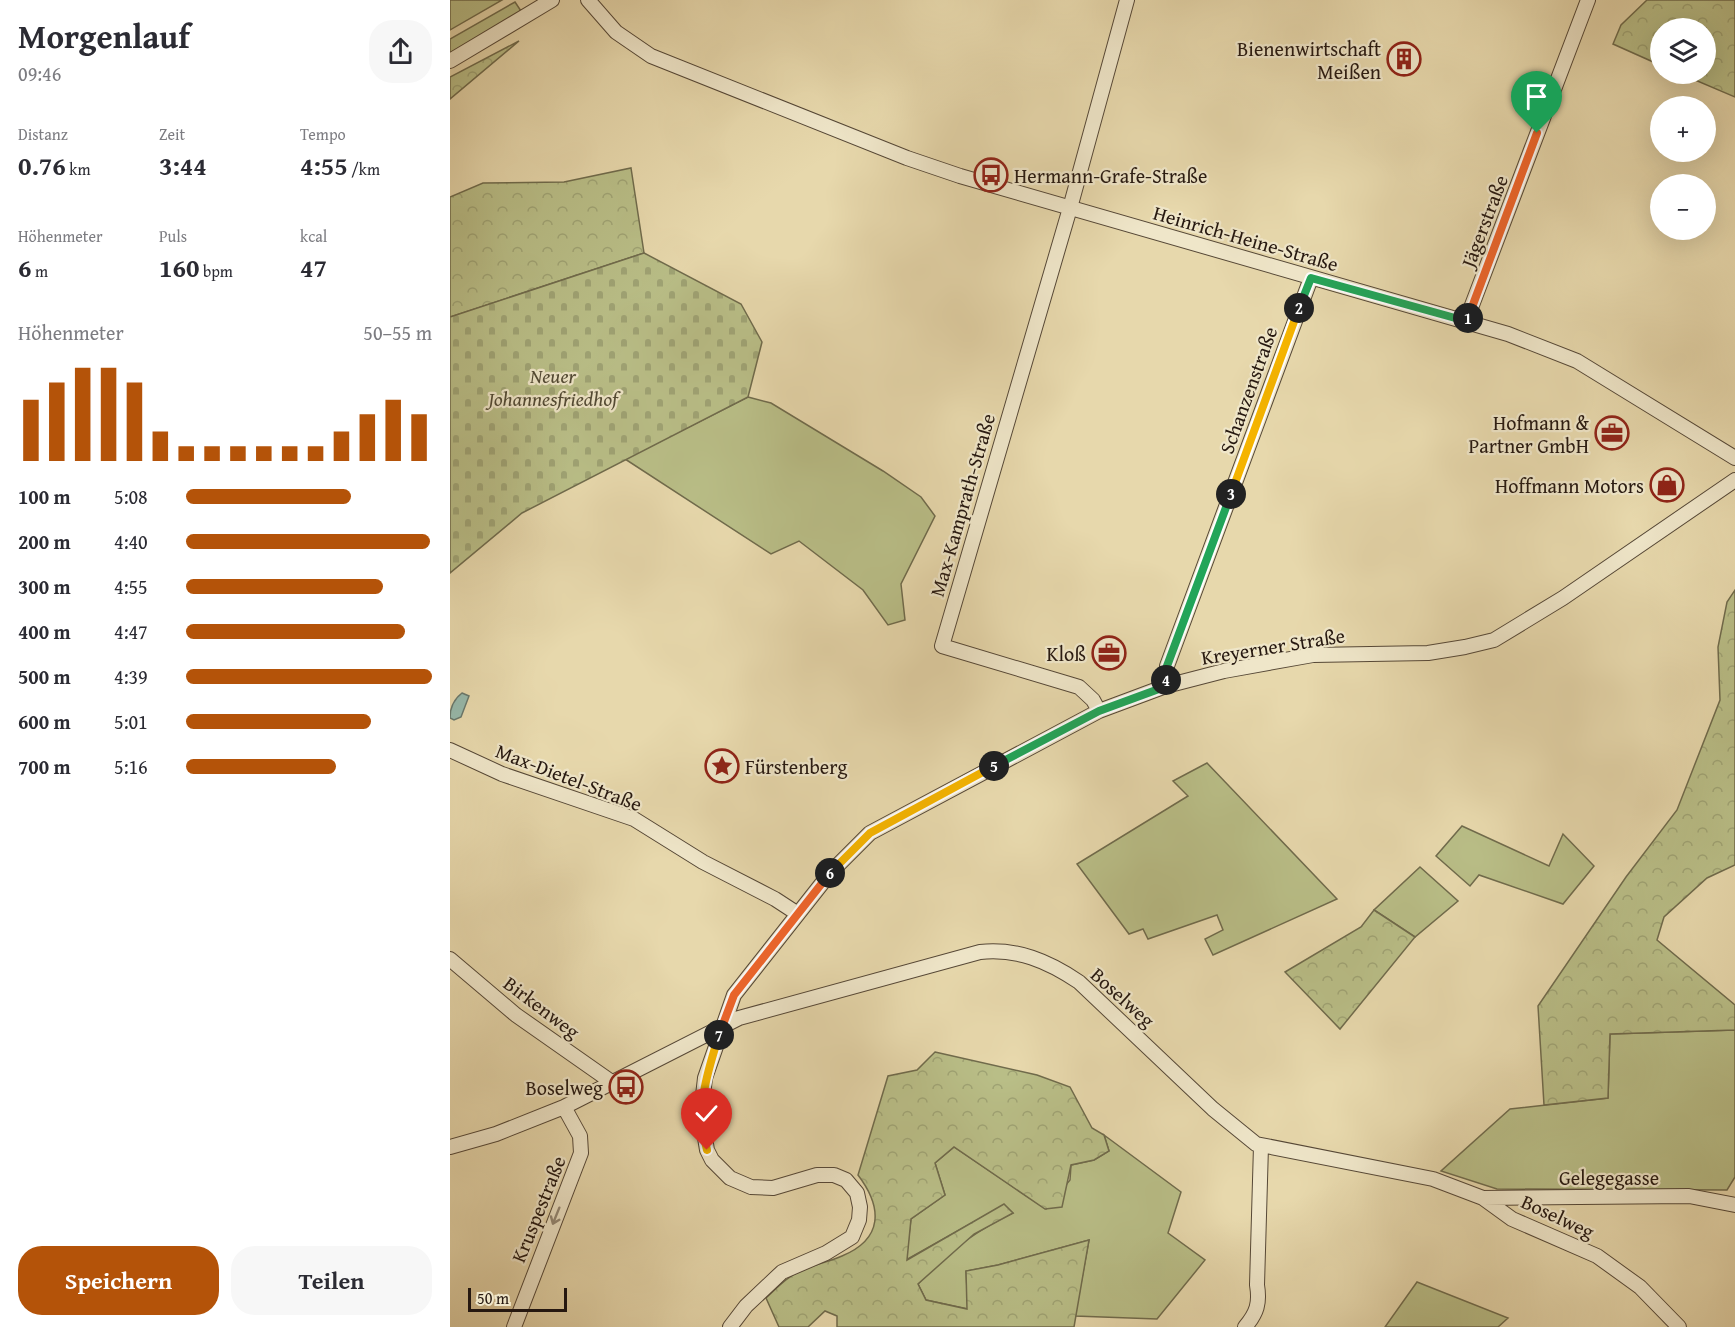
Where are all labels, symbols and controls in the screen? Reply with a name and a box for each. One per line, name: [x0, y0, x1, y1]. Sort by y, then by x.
text: Morgenlauf: [18, 12, 190, 60]
map controls: [1650, 18, 1716, 240]
button: layers: [1650, 18, 1716, 84]
button: share: [369, 20, 432, 83]
place label: Bienenwirtschaft Meißen: [1237, 34, 1381, 86]
building icon: Bienenwirtschaft Meißen: [1386, 41, 1422, 77]
text: 09:46: [18, 59, 61, 88]
pin: [1511, 71, 1562, 133]
icon: arrive: [1520, 80, 1553, 113]
button: +: [1650, 96, 1716, 162]
text: Distanz: [18, 122, 68, 146]
text: Zeit: [159, 122, 185, 146]
text: Tempo: [300, 122, 346, 146]
text: 0.76: [18, 146, 66, 185]
text: 3:44: [159, 146, 207, 185]
text: 4:55: [300, 146, 348, 185]
text: km: [66, 157, 90, 181]
text: /km: [348, 157, 380, 181]
bus stop icon: Hermann-Grafe-Straße: [973, 157, 1009, 193]
place label: Hermann-Grafe-Straße: [1014, 161, 1207, 190]
street label: Jägerstraße: [1452, 171, 1515, 274]
button: −: [1650, 174, 1716, 240]
street label: Heinrich-Heine-Straße: [1150, 198, 1342, 278]
text: Höhenmeter: [18, 224, 103, 248]
text: Puls: [159, 224, 187, 248]
text: kcal: [300, 224, 327, 248]
text: 6: [18, 248, 31, 287]
text: 160: [159, 248, 199, 287]
text: 47: [300, 248, 327, 287]
text: m: [31, 259, 48, 283]
text: bpm: [199, 259, 233, 283]
pin: 2: [1284, 293, 1314, 323]
text: 2: [1295, 296, 1303, 320]
pin: 1: [1453, 303, 1483, 333]
text: 1: [1464, 306, 1472, 330]
text: Höhenmeter: [18, 318, 124, 347]
text: 50–55 m: [363, 318, 432, 347]
street label: Schanzenstraße: [1212, 322, 1284, 458]
park label: Neuer Johannesfriedhof: [485, 361, 622, 413]
place label: Hofmann & Partner GmbH: [1468, 408, 1589, 460]
street label: Max-Kamprath-Straße: [922, 410, 1002, 600]
office icon: Hofmann & Partner GmbH: [1594, 415, 1630, 451]
shop icon: Hoffmann Motors: [1649, 467, 1685, 503]
place label: Hoffmann Motors: [1495, 471, 1644, 500]
pin: 3: [1216, 479, 1246, 509]
text: 100 m: [18, 482, 71, 511]
text: 5:08: [114, 482, 148, 511]
text: 3: [1227, 482, 1235, 506]
text: 200 m: [18, 527, 71, 556]
text: 4:40: [114, 527, 148, 556]
text: 300 m: [18, 572, 71, 601]
text: 4:55: [114, 572, 148, 601]
text: 400 m: [18, 617, 71, 646]
text: 4:47: [114, 617, 148, 646]
street label: Kreyerner Straße: [1199, 620, 1347, 672]
office icon: Kloß: [1091, 635, 1127, 671]
place label: Kloß: [1047, 639, 1086, 668]
text: 500 m: [18, 662, 71, 691]
text: 4:39: [114, 662, 148, 691]
pin: 4: [1151, 665, 1181, 695]
text: 4: [1162, 668, 1170, 692]
text: 600 m: [18, 707, 71, 736]
text: 5:01: [114, 707, 148, 736]
street label: Max-Dietel-Straße: [492, 736, 646, 818]
place icon: Fürstenberg: [704, 748, 740, 784]
pin: 5: [979, 751, 1009, 781]
text: 700 m: [18, 752, 71, 781]
text: 5:16: [114, 752, 148, 781]
place label: Fürstenberg: [745, 752, 847, 781]
text: 5: [990, 754, 998, 778]
pin: 6: [815, 858, 845, 888]
text: 6: [826, 861, 834, 885]
street label: Boselweg: [1084, 960, 1162, 1034]
street label: Birkenweg: [498, 969, 586, 1045]
pin: 7: [704, 1020, 734, 1050]
text: 7: [715, 1023, 723, 1047]
bus stop icon: Boselweg: [608, 1069, 644, 1105]
place label: Boselweg: [525, 1073, 603, 1102]
pin: [681, 1088, 732, 1150]
icon: check: [690, 1097, 723, 1130]
street label: Kruspestraße: [503, 1151, 573, 1267]
street label: Gelegegasse: [1559, 1163, 1659, 1192]
street label: Boselweg: [1517, 1186, 1599, 1246]
one-way arrow: [550, 1206, 561, 1225]
button: Speichern: [18, 1246, 219, 1315]
button: Teilen: [231, 1246, 432, 1315]
scale bar: [468, 1285, 567, 1312]
text: 50 m: [477, 1286, 509, 1310]

